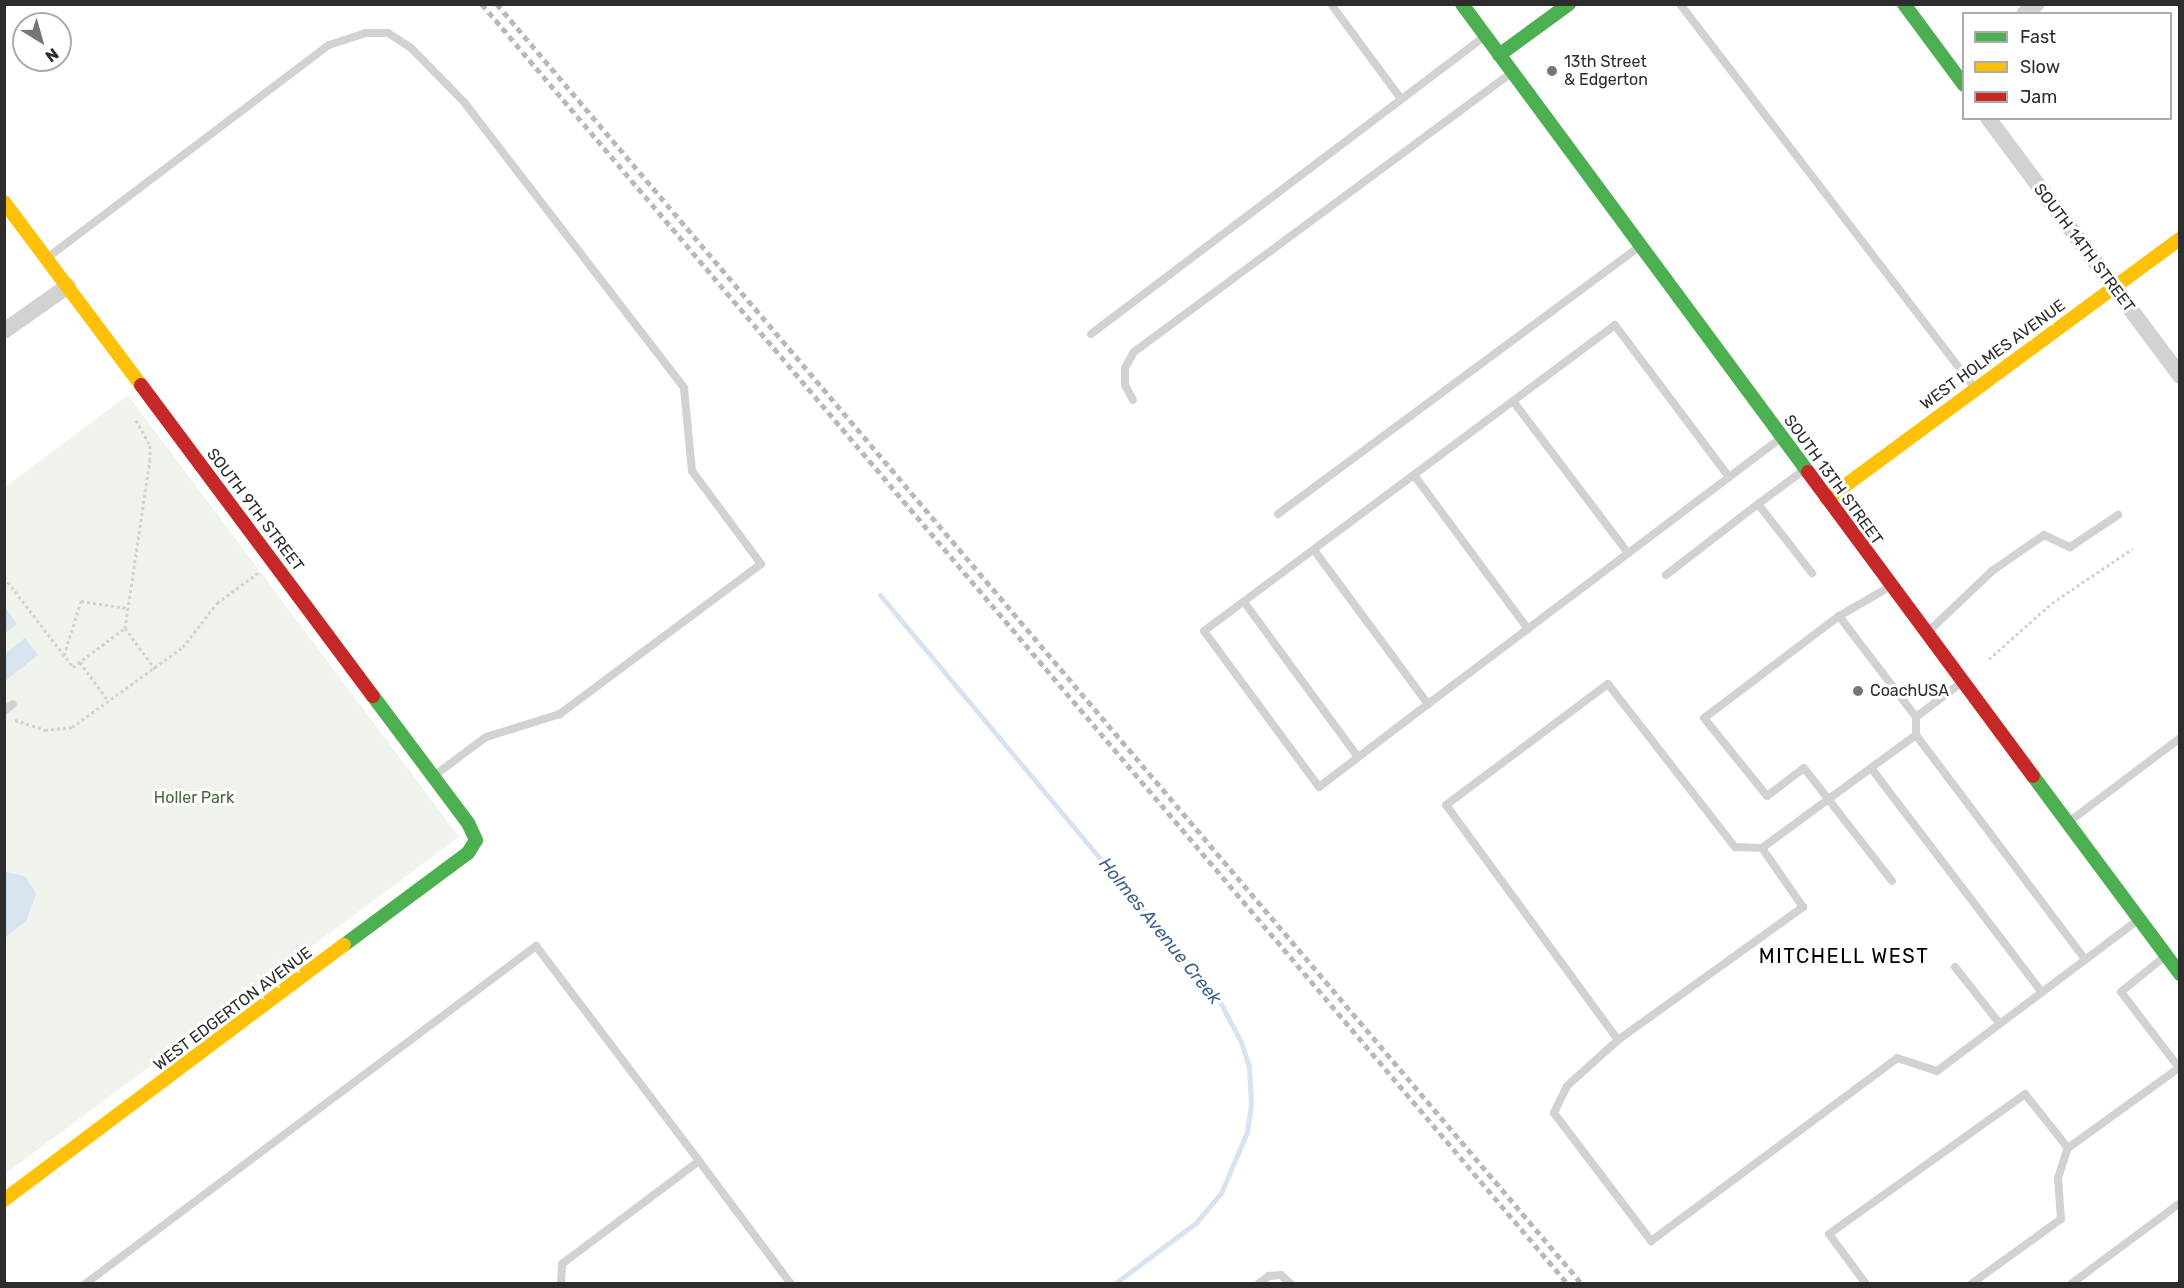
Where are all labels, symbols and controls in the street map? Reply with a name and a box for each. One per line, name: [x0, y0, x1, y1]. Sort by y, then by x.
north arrow: [12, 12, 72, 72]
legend: [1962, 12, 2172, 120]
text: Fast: [2020, 26, 2056, 48]
text: N: [42, 44, 62, 66]
place label: 13th Street & Edgerton: [1564, 52, 1648, 90]
text: Slow: [2020, 56, 2060, 78]
marker: 13th Street & Edgerton: [1545, 64, 1559, 78]
text: Jam: [2020, 86, 2057, 108]
street label: SOUTH 14TH STREET: [2029, 180, 2139, 316]
street label: WEST HOLMES AVENUE: [1916, 296, 2070, 414]
street label: SOUTH 13TH STREET: [1779, 411, 1887, 549]
street label: SOUTH 9TH STREET: [203, 445, 307, 575]
place label: CoachUSA: [1870, 681, 1949, 701]
marker: CoachUSA: [1851, 684, 1865, 698]
park label: Holler Park: [154, 788, 234, 808]
water label: Holmes Avenue Creek: [1094, 853, 1226, 1009]
street label: WEST EDGERTON AVENUE: [150, 943, 316, 1075]
district label: MITCHELL WEST: [1758, 944, 1930, 968]

